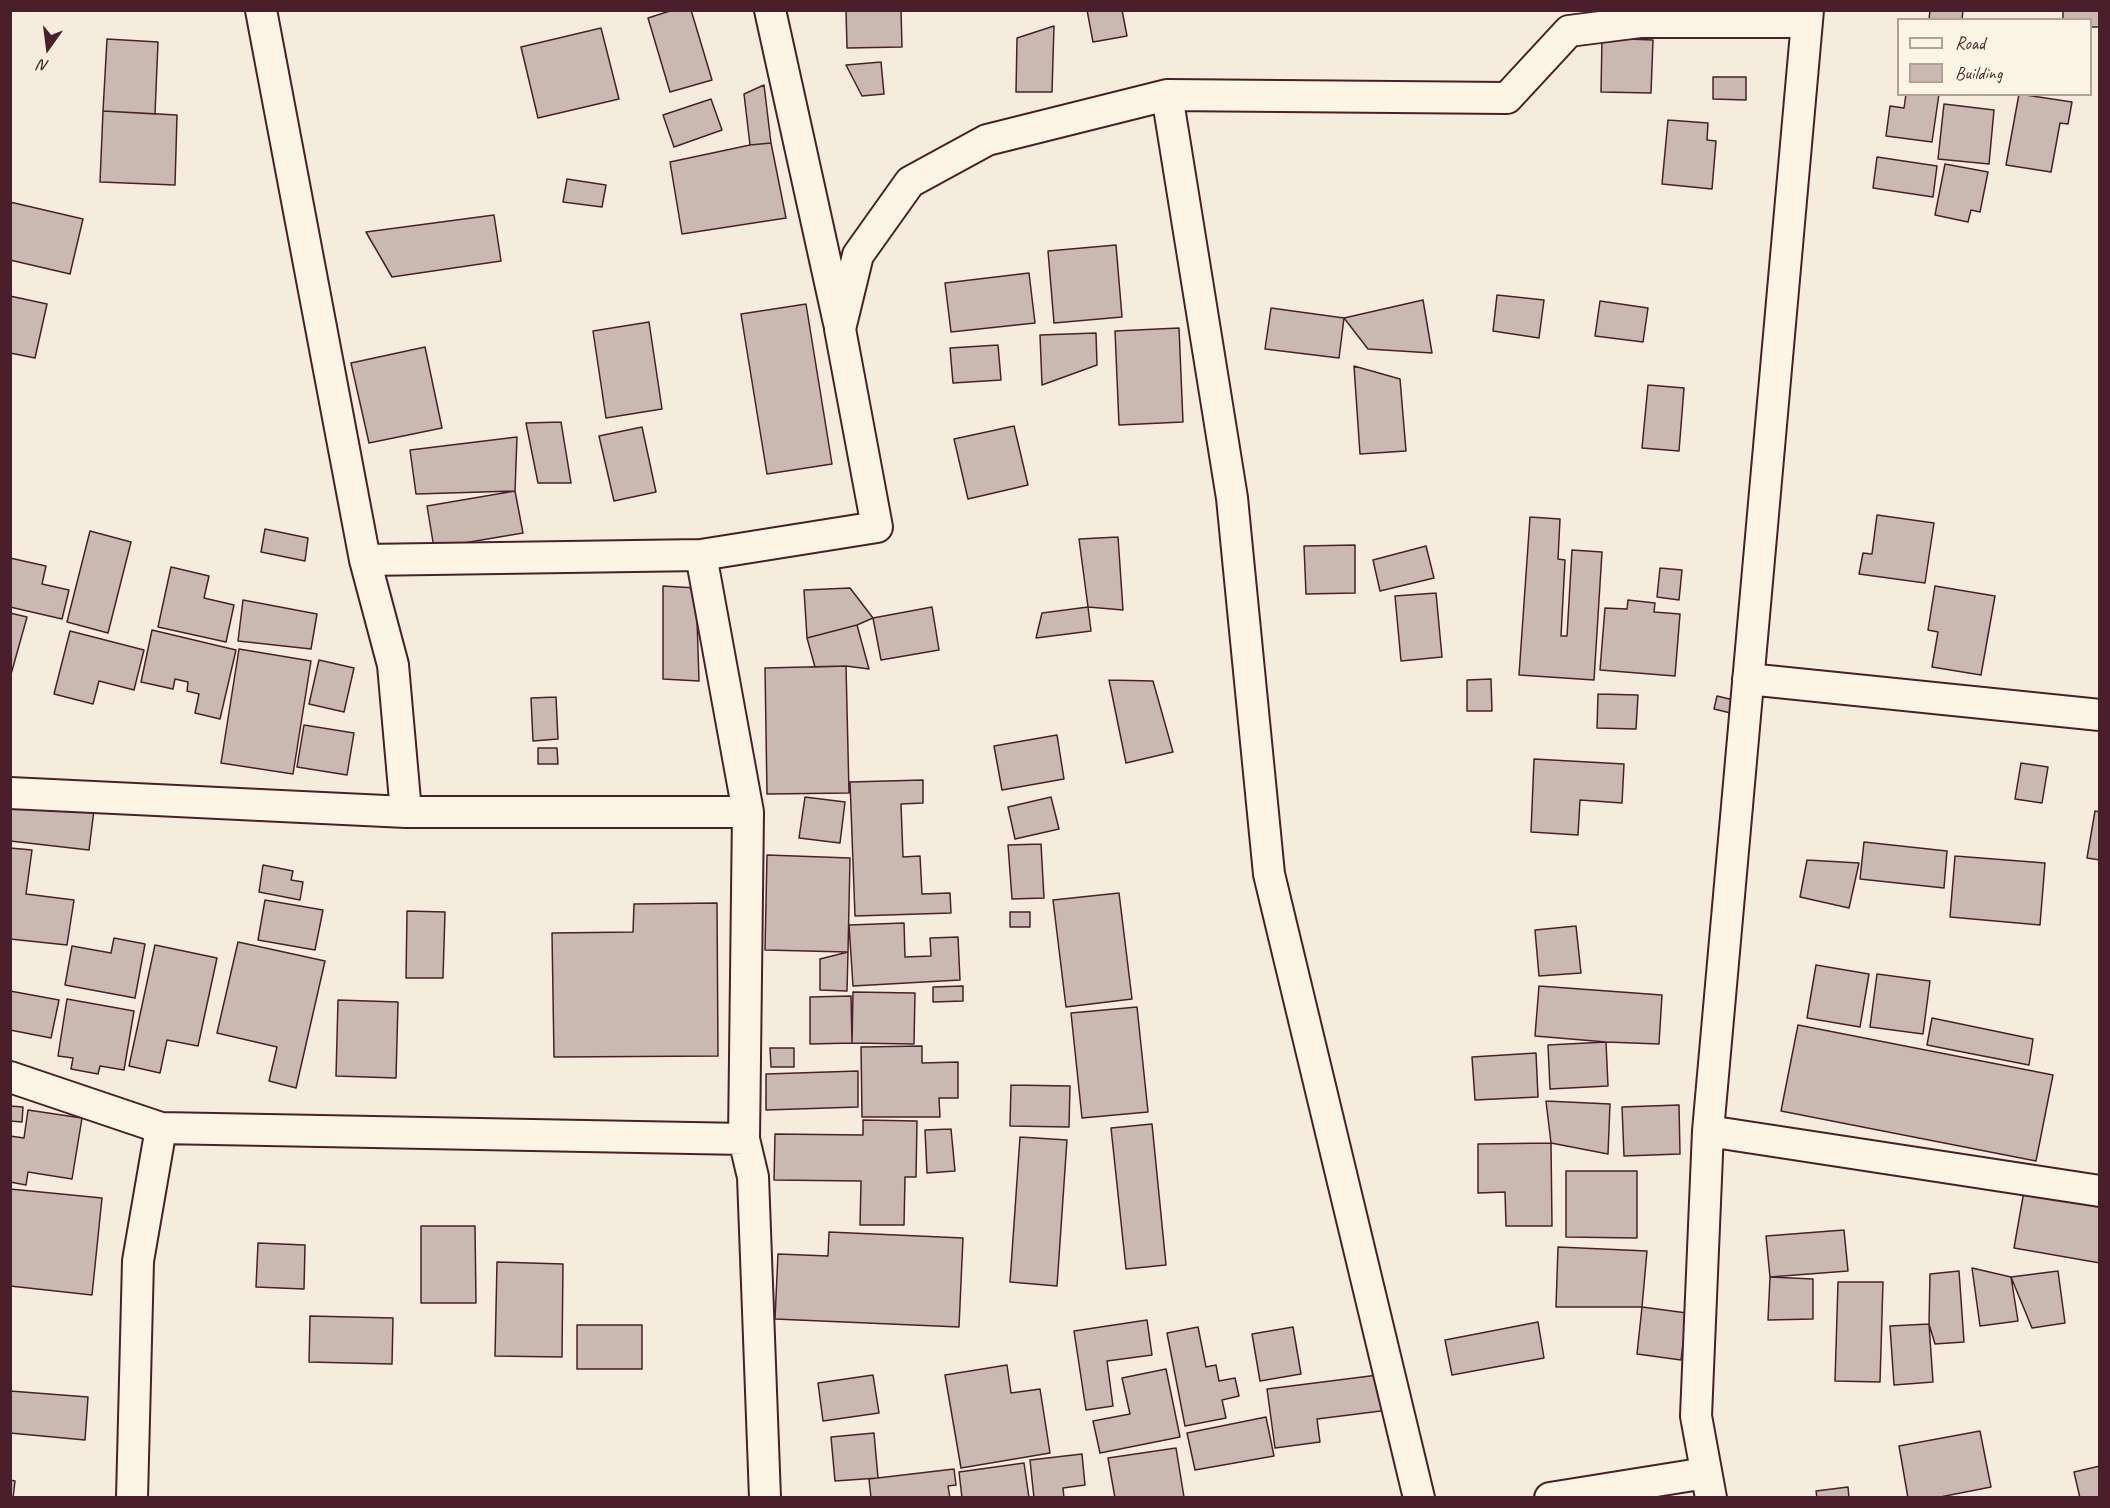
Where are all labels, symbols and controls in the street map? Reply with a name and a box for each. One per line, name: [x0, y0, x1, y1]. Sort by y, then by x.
north arrow: [18, 18, 78, 78]
legend: [1897, 18, 2092, 96]
text: Road: [1955, 32, 1985, 54]
text: N: [36, 55, 51, 76]
text: Building: [1955, 62, 2002, 84]

